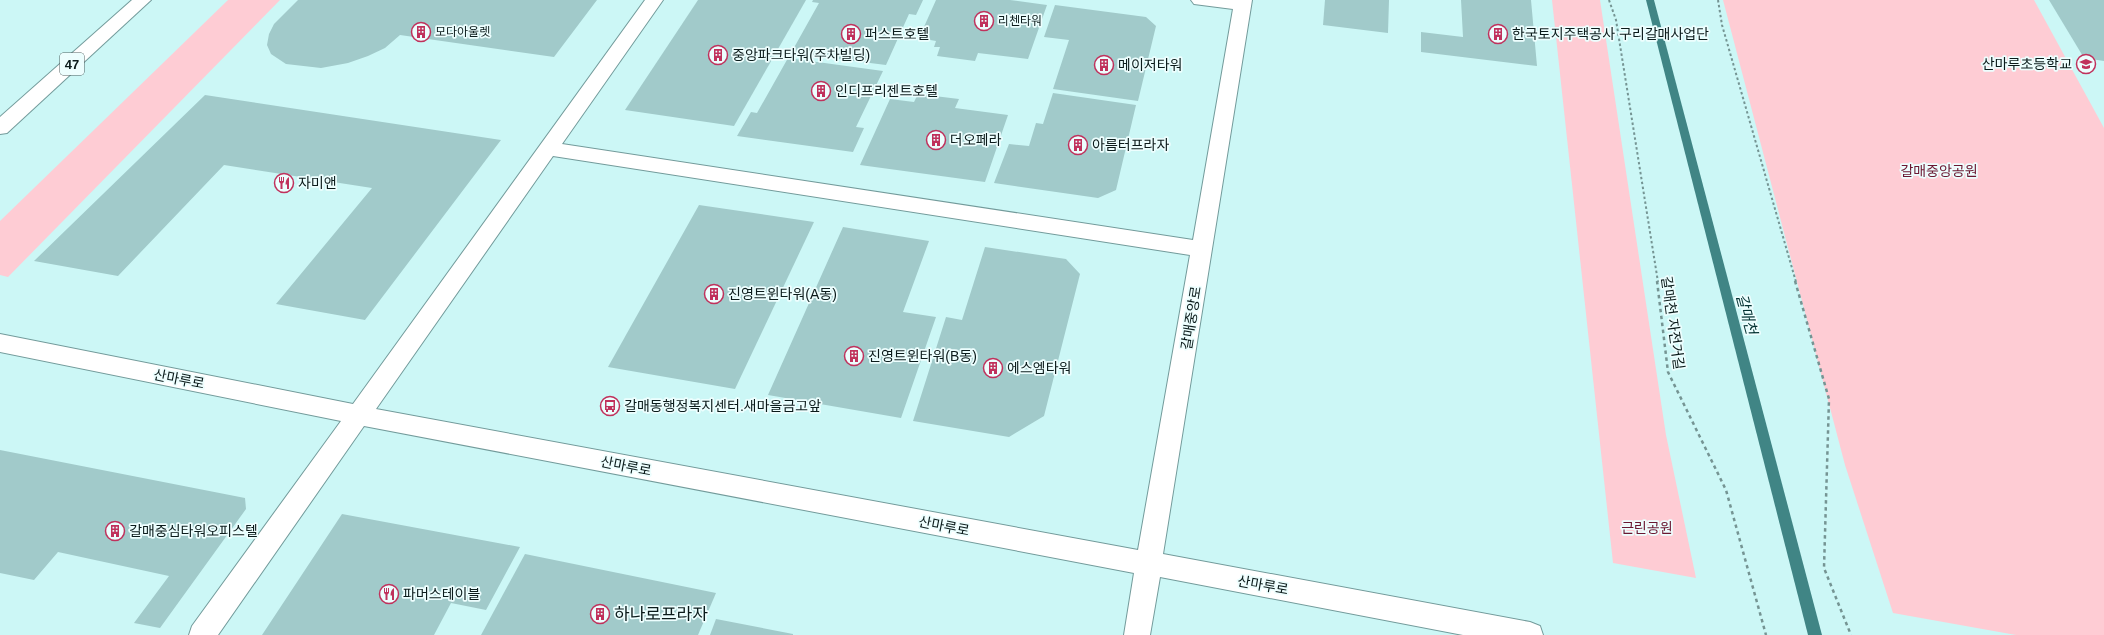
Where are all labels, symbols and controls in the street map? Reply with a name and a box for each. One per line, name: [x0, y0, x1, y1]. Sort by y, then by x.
building icon: 리첸타워: [973, 10, 995, 32]
place label: 리첸타워: [998, 14, 1042, 28]
building icon: 모다아울렛: [410, 21, 432, 43]
building icon: 퍼스트호텔: [840, 23, 862, 45]
building icon: 한국토지주택공사 구리갈매사업단: [1487, 23, 1509, 45]
place label: 모다아울렛: [435, 25, 490, 39]
place label: 퍼스트호텔: [865, 26, 929, 42]
place label: 한국토지주택공사 구리갈매사업단: [1512, 26, 1709, 42]
building icon: 중앙파크타워(주차빌딩): [707, 44, 729, 66]
place label: 중앙파크타워(주차빌딩): [732, 47, 870, 63]
road number: 47: [60, 53, 84, 75]
school or university icon: 산마루초등학교: [2075, 53, 2097, 75]
building icon: 메이저타워: [1093, 54, 1115, 76]
place label: 산마루초등학교: [1982, 56, 2072, 72]
place label: 메이저타워: [1118, 57, 1182, 73]
building icon: 인디프리젠트호텔: [810, 80, 832, 102]
place label: 인디프리젠트호텔: [835, 83, 938, 99]
building icon: 더오페라: [925, 129, 947, 151]
place label: 더오페라: [950, 132, 1002, 148]
building icon: 아름터프라자: [1067, 134, 1089, 156]
place label: 아름터프라자: [1092, 137, 1169, 153]
park label: 갈매중앙공원: [1900, 163, 1978, 179]
restaurant icon: 자미앤: [273, 172, 295, 194]
place label: 자미앤: [298, 175, 337, 191]
street label: 갈매천 자전거길: [1659, 275, 1687, 371]
building icon: 진영트윈타워(A동): [703, 283, 725, 305]
street label: 갈매중앙로: [1178, 285, 1204, 351]
place label: 진영트윈타워(A동): [728, 286, 837, 302]
water label: 갈매천: [1733, 292, 1761, 338]
building icon: 진영트윈타워(B동): [843, 345, 865, 367]
place label: 진영트윈타워(B동): [868, 348, 977, 364]
building icon: 에스엠타워: [982, 357, 1004, 379]
place label: 에스엠타워: [1007, 360, 1071, 376]
street label: 산마루로: [152, 366, 206, 392]
bus stop icon: 갈매동행정복지센터.새마을금고앞: [599, 395, 621, 417]
place label: 갈매동행정복지센터.새마을금고앞: [624, 398, 821, 414]
street label: 산마루로: [599, 453, 653, 479]
street label: 산마루로: [917, 513, 971, 539]
building icon: 갈매중심타워오피스텔: [104, 520, 126, 542]
park label: 근린공원: [1621, 520, 1673, 536]
place label: 갈매중심타워오피스텔: [129, 523, 258, 539]
street label: 산마루로: [1236, 573, 1290, 597]
restaurant icon: 파머스테이블: [378, 583, 400, 605]
place label: 파머스테이블: [403, 586, 480, 602]
building icon: 하나로프라자: [589, 603, 611, 625]
place label: 하나로프라자: [614, 605, 708, 624]

